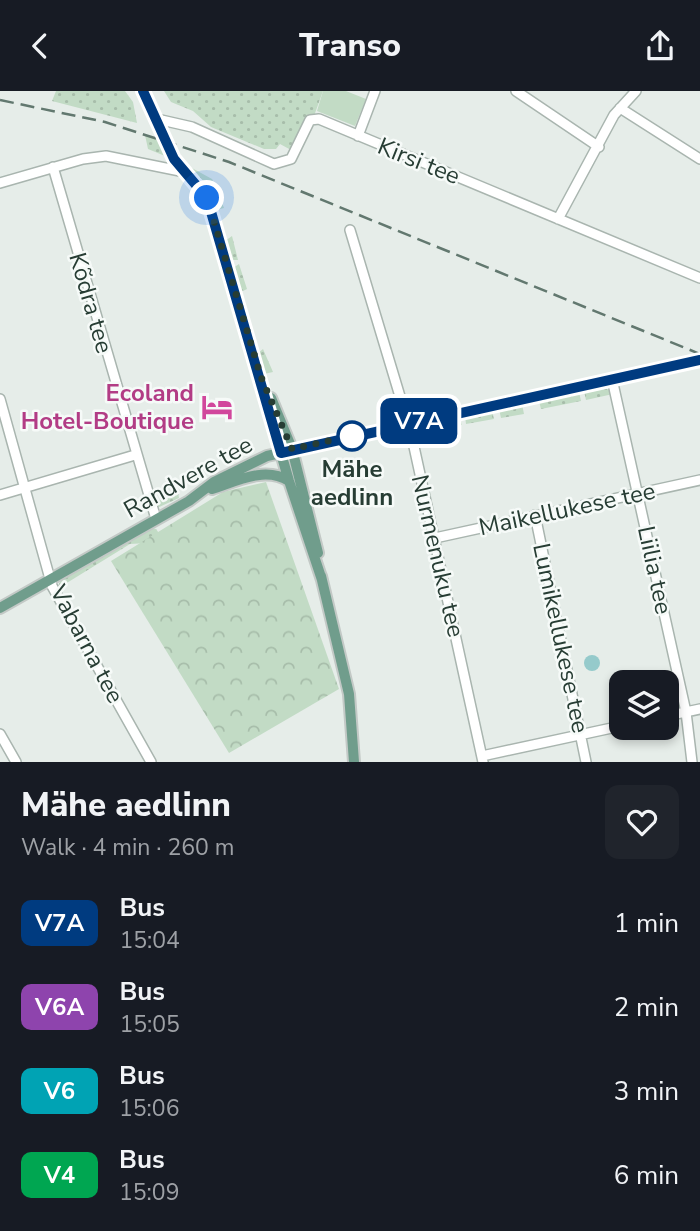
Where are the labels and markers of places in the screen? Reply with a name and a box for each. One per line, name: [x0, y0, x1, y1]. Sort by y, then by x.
place label: Ecoland Hotel-Boutique: [21, 377, 194, 437]
hotel icon: Ecoland Hotel-Boutique: [200, 390, 234, 424]
marker: Mähe aedlinn: [337, 421, 367, 451]
place label: Mähe aedlinn: [311, 453, 393, 513]

